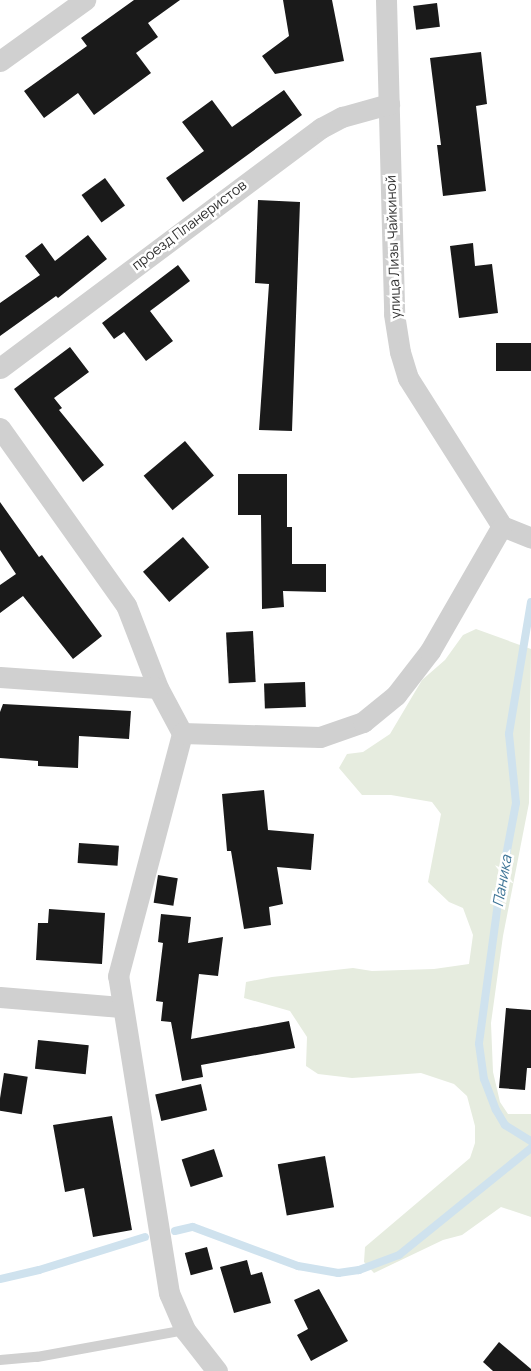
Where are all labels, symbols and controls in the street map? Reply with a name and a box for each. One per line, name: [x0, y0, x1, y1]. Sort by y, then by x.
street label: улица Лизы Чайкиной: [382, 175, 404, 319]
street label: проезд Планеристов: [128, 176, 250, 274]
water label: Паника: [489, 854, 515, 908]

